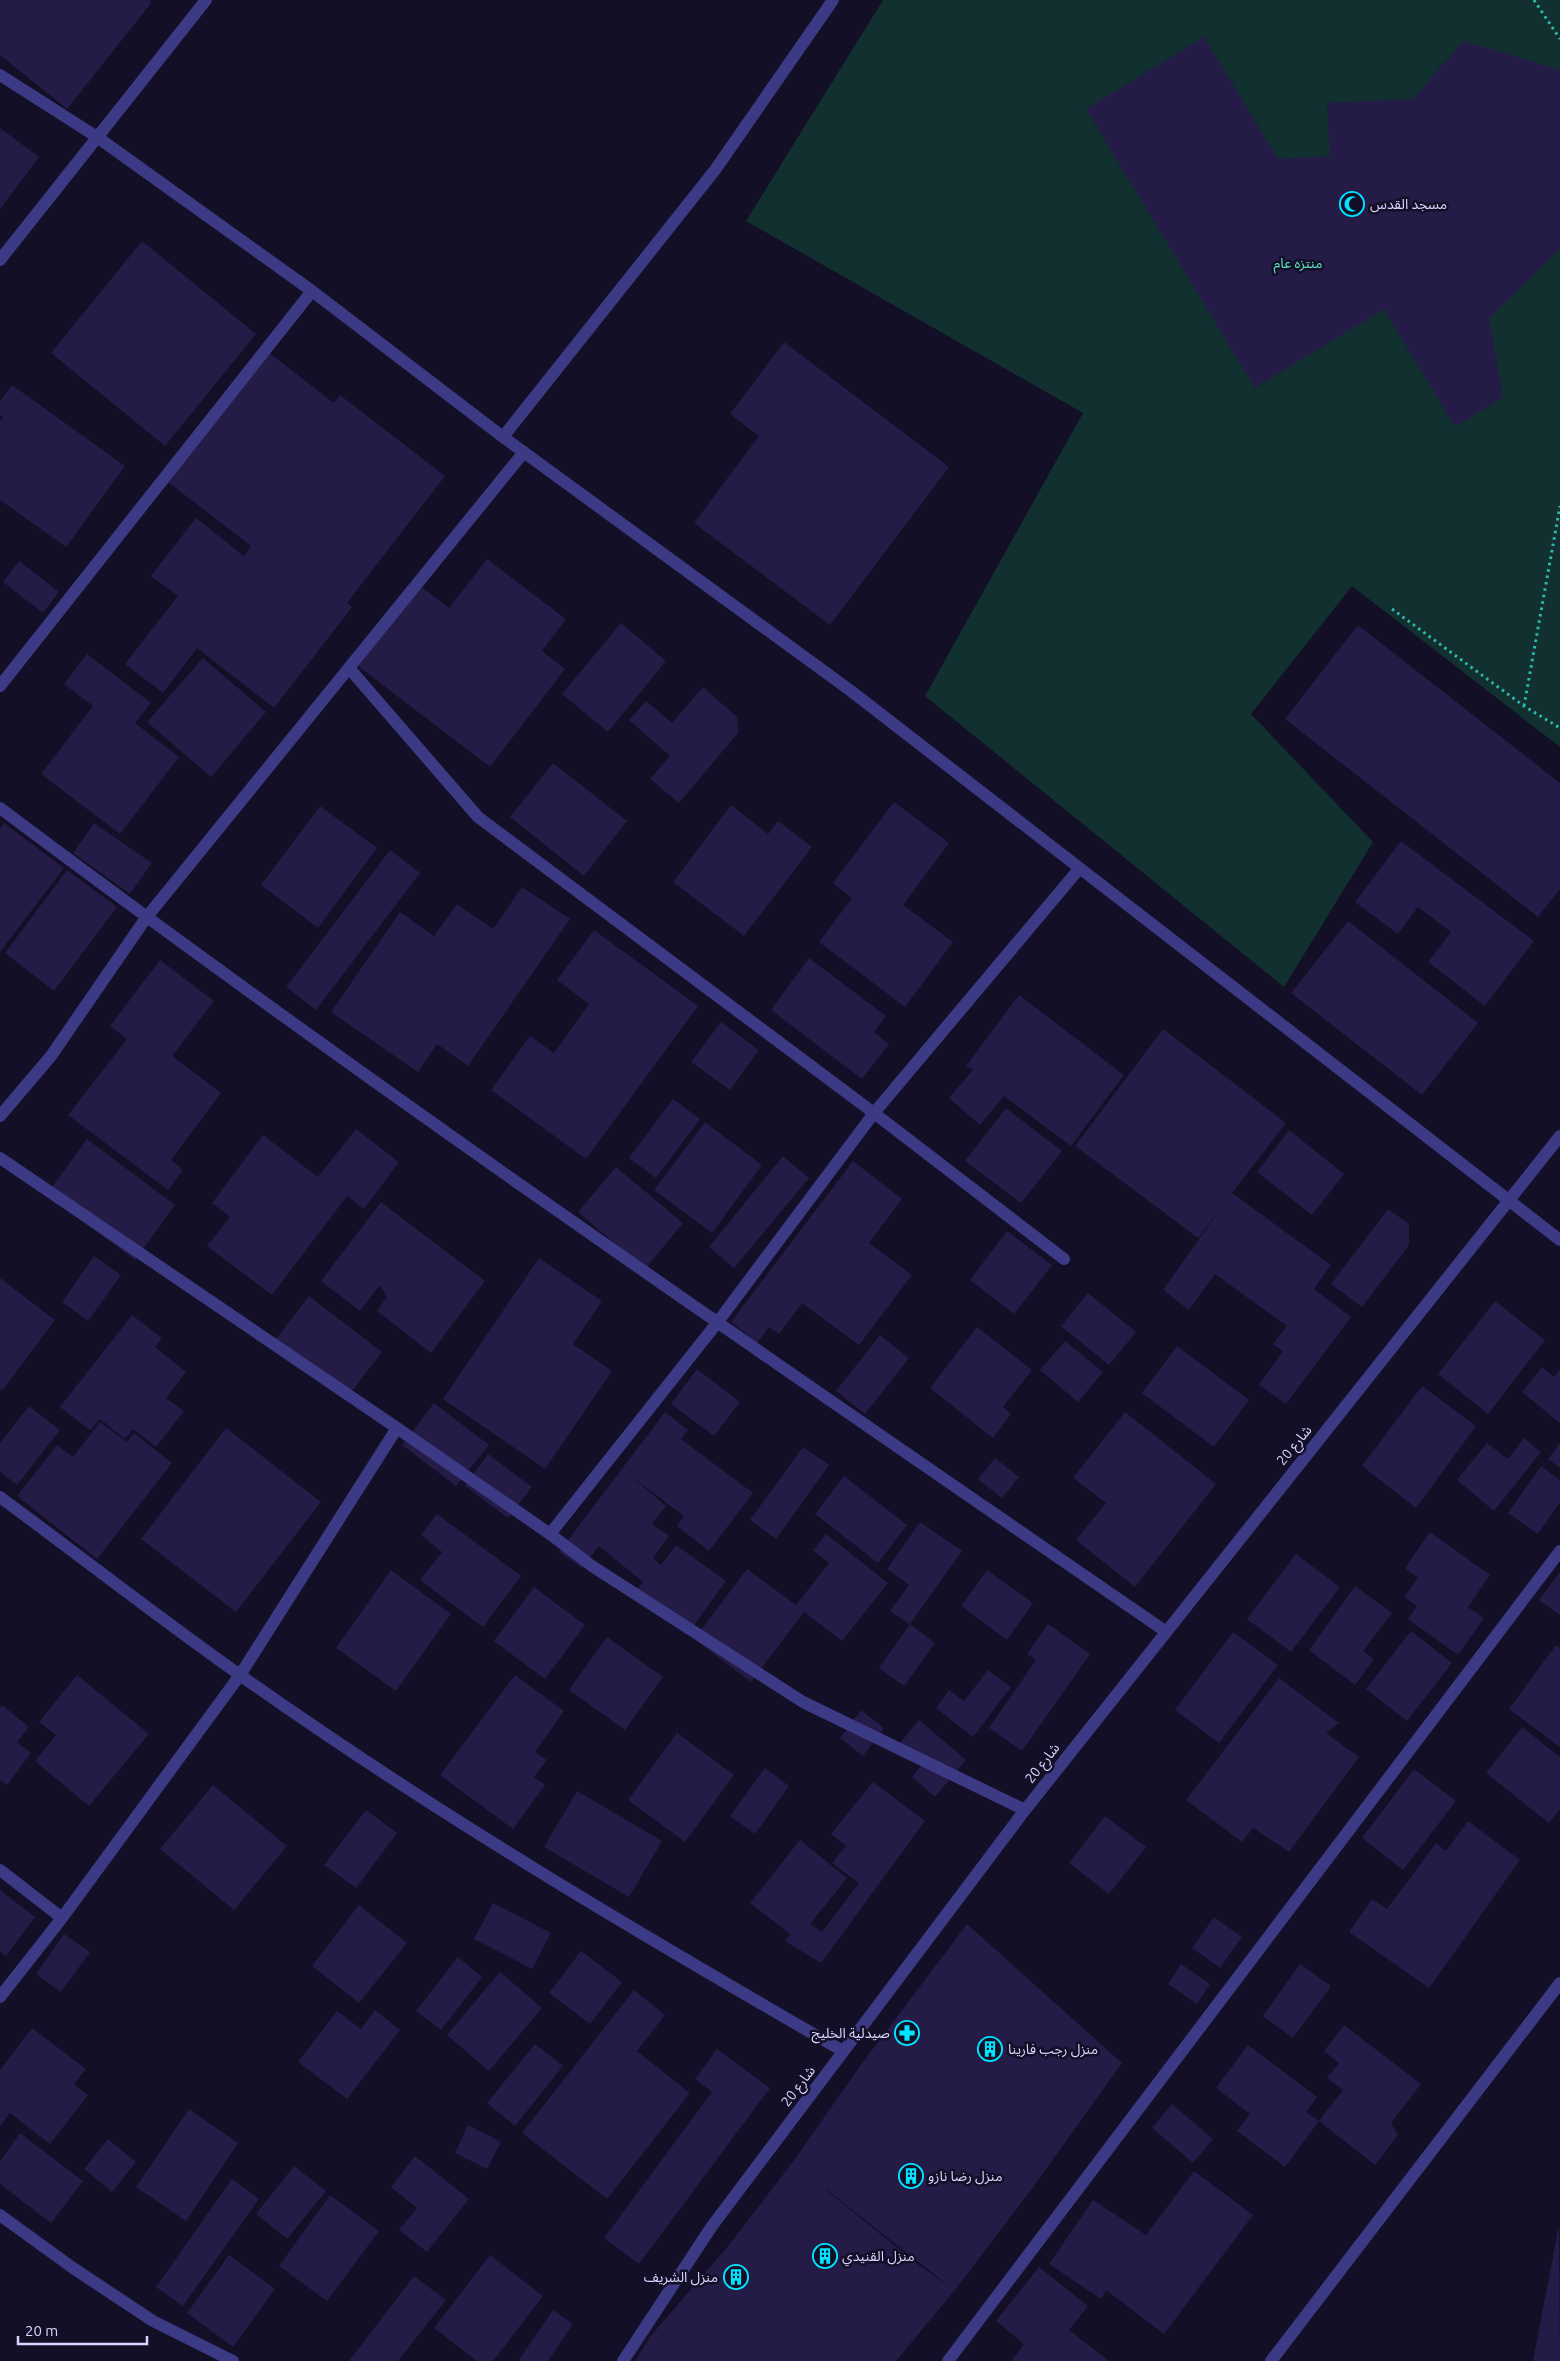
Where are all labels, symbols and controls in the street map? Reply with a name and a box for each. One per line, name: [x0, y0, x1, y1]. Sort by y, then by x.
mosque icon: مسجد القدس: [1339, 191, 1365, 217]
place label: مسجد القدس: [1370, 196, 1447, 213]
park label: منتزه عام: [1273, 255, 1323, 274]
street label: شارع 20: [1273, 1422, 1317, 1470]
street label: شارع 20: [1021, 1740, 1065, 1788]
pharmacy icon: صيدلية الخليج: [894, 2020, 920, 2046]
place label: صيدلية الخليج: [811, 2025, 890, 2044]
building icon: منزل رجب فارينا: [977, 2036, 1003, 2062]
place label: منزل رجب فارينا: [1008, 2041, 1098, 2058]
street label: شارع 20: [778, 2063, 821, 2111]
building icon: منزل رضا نازو: [898, 2163, 924, 2189]
place label: منزل رضا نازو: [928, 2168, 1003, 2185]
building icon: منزل القنيدي: [812, 2243, 838, 2269]
place label: منزل القنيدي: [842, 2248, 915, 2267]
building icon: منزل الشريف: [723, 2264, 749, 2290]
place label: منزل الشريف: [644, 2269, 718, 2286]
scale bar: [18, 2314, 146, 2346]
text: 20 m: [25, 2322, 58, 2339]

